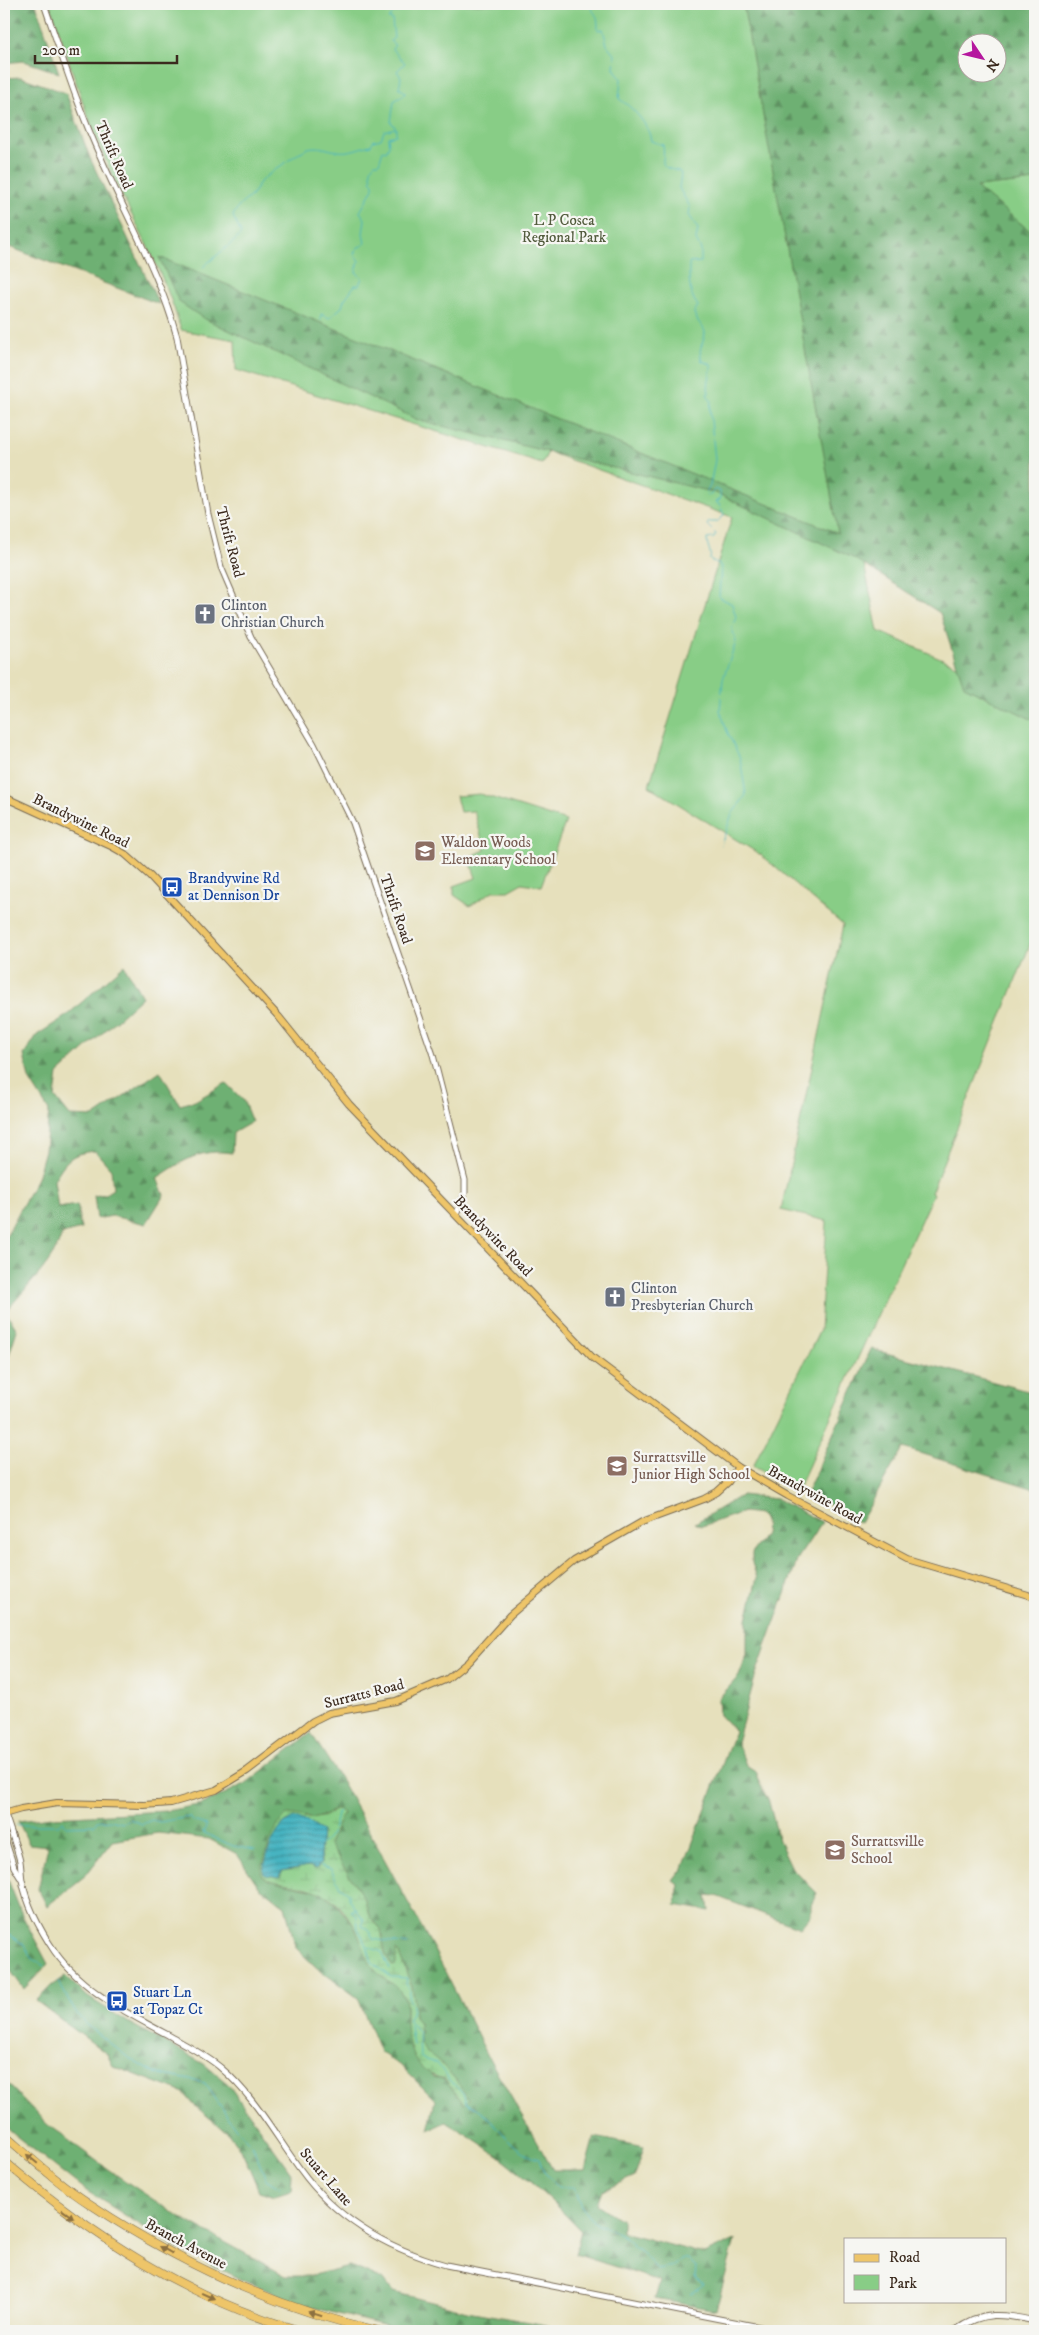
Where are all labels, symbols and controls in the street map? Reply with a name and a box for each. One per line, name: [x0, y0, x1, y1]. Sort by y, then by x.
scale bar: [35, 32, 178, 64]
north arrow: [956, 32, 1006, 82]
text: 200 m: [42, 41, 80, 60]
text: N: [981, 55, 1003, 75]
street label: Thrift Road: [91, 118, 138, 192]
park label: L P Cosca Regional Park: [522, 211, 607, 247]
street label: Thrift Road: [211, 505, 249, 580]
place label: Clinton Christian Church: [221, 596, 324, 632]
church icon: Clinton Christian Church: [193, 602, 217, 626]
street label: Brandywine Road: [29, 789, 133, 853]
place label: Waldon Woods Elementary School: [440, 833, 556, 869]
school or university icon: Waldon Woods Elementary School: [413, 839, 437, 863]
place label: Brandywine Rd at Dennison Dr: [188, 869, 280, 905]
street label: Thrift Road: [375, 872, 417, 947]
bus stop icon: Brandywine Rd at Dennison Dr: [160, 875, 184, 899]
street label: Brandywine Road: [450, 1192, 537, 1281]
place label: Clinton Presbyterian Church: [631, 1279, 754, 1315]
church icon: Clinton Presbyterian Church: [603, 1285, 627, 1309]
place label: Surrattsville Junior High School: [631, 1448, 750, 1484]
school or university icon: Surrattsville Junior High School: [605, 1454, 629, 1478]
street label: Brandywine Road: [764, 1461, 866, 1529]
street label: Surratts Road: [322, 1675, 406, 1713]
place label: Surrattsville School: [851, 1832, 924, 1868]
school or university icon: Surrattsville School: [823, 1838, 847, 1862]
place label: Stuart Ln at Topaz Ct: [133, 1983, 203, 2019]
bus stop icon: Stuart Ln at Topaz Ct: [105, 1989, 129, 2013]
street label: Stuart Lane: [296, 2144, 356, 2210]
one-way arrow: [26, 2154, 38, 2165]
one-way arrow: [62, 2209, 75, 2219]
street label: Branch Avenue: [142, 2214, 230, 2274]
legend: [844, 2238, 1006, 2302]
one-way arrow: [159, 2246, 173, 2255]
text: Road: [889, 2248, 921, 2267]
text: Park: [889, 2274, 918, 2293]
one-way arrow: [201, 2292, 215, 2300]
one-way arrow: [308, 2309, 323, 2317]

